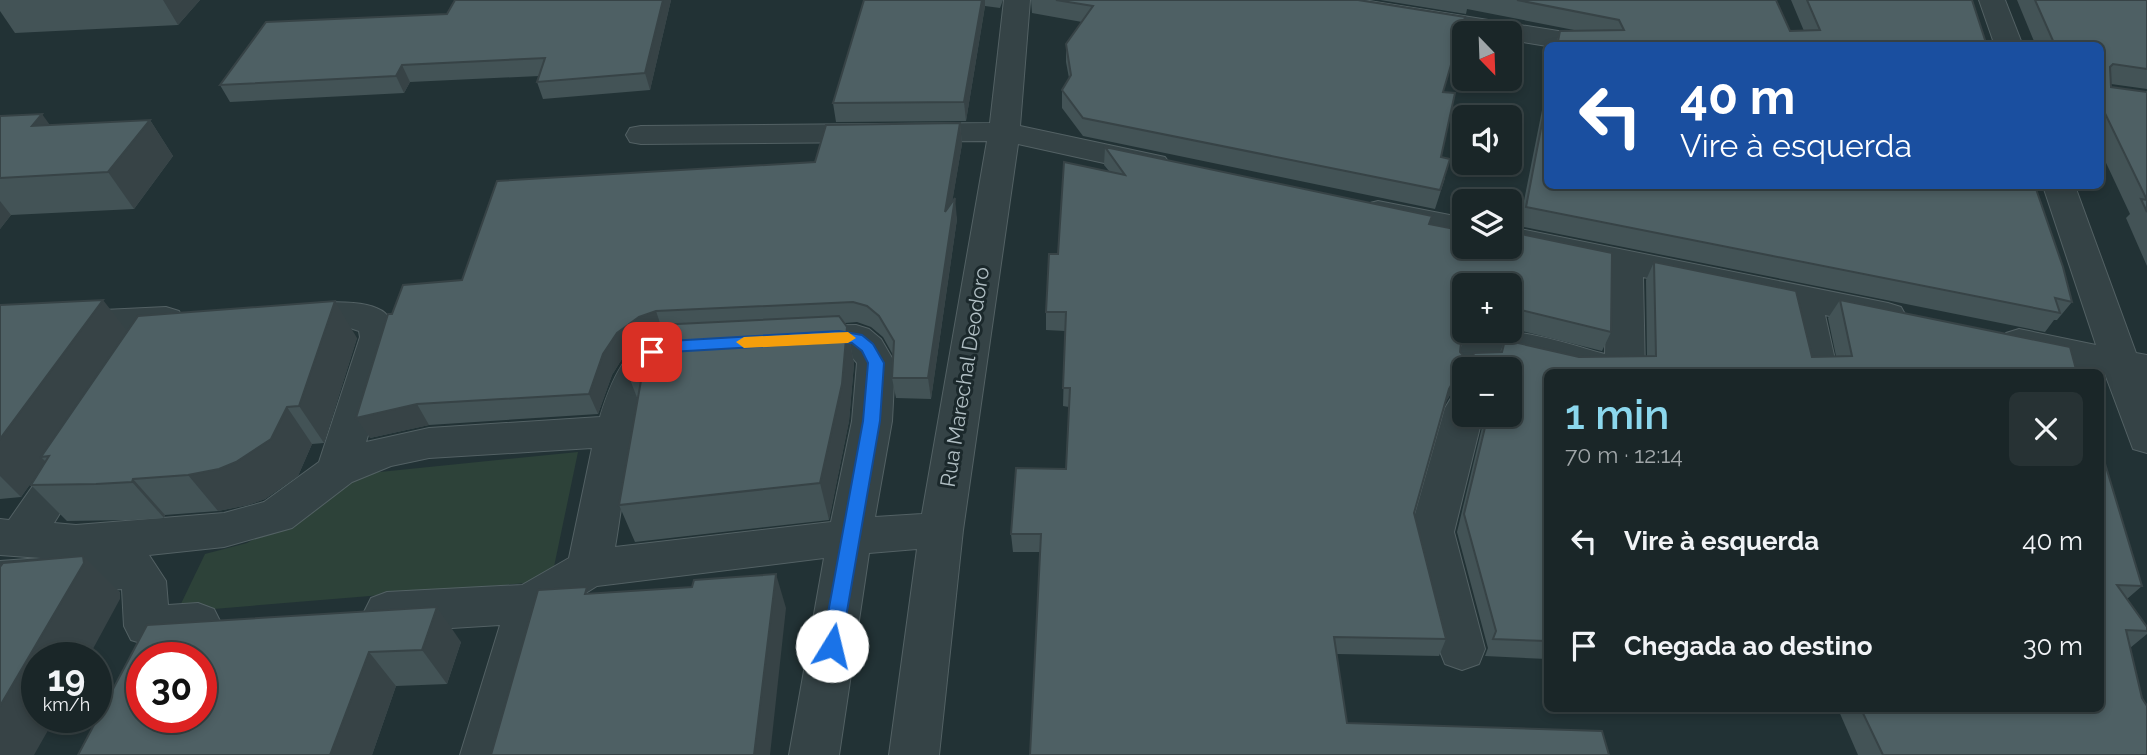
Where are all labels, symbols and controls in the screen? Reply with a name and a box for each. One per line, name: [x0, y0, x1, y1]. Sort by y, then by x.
north arrow: [1452, 21, 1522, 91]
map controls: [1452, 21, 1522, 427]
text: 40 m: [1680, 68, 1795, 125]
icon: left: [1565, 70, 1656, 161]
button: sound: [1452, 105, 1522, 175]
text: Vire à esquerda: [1680, 127, 1912, 164]
button: layers: [1452, 189, 1522, 259]
street label: Rua Marechal Deodoro: [935, 265, 994, 489]
button: +: [1452, 273, 1522, 343]
pin: [622, 322, 682, 382]
icon: arrive: [633, 333, 671, 371]
button: −: [1452, 357, 1522, 427]
text: 1 min: [1565, 390, 1669, 439]
button: close: [2009, 392, 2083, 466]
text: 70 m · 12:14: [1565, 441, 1683, 468]
icon: left: [1565, 522, 1603, 560]
text: Vire à esquerda: [1624, 526, 1819, 556]
text: 40 m: [2022, 526, 2083, 556]
position arrow: [795, 609, 869, 683]
icon: arrive: [1565, 627, 1603, 665]
text: Chegada ao destino: [1624, 631, 1873, 661]
text: 30 m: [2023, 631, 2083, 661]
speed limit sign: 30: [126, 642, 217, 733]
text: 19: [48, 658, 85, 699]
text: km/h: [43, 694, 90, 715]

